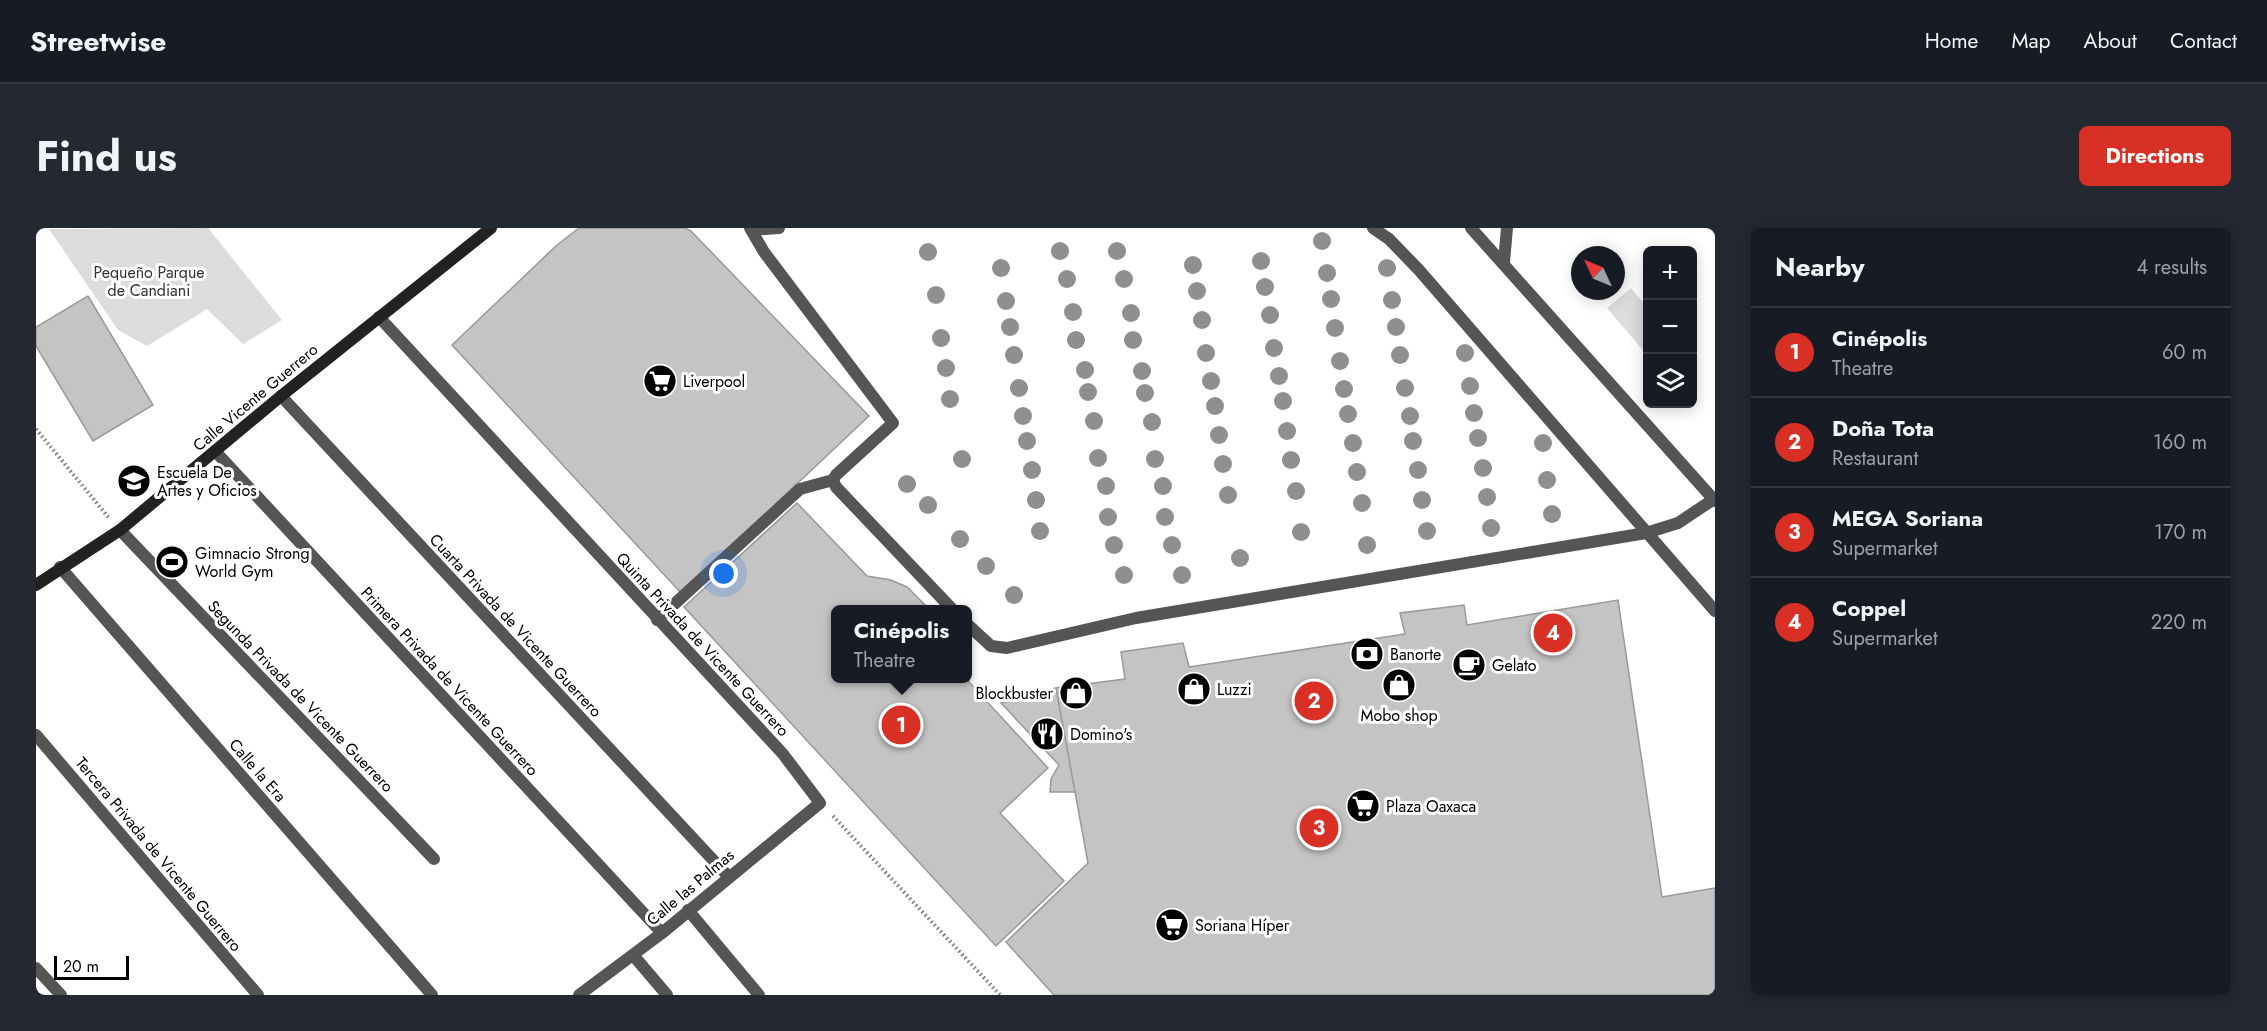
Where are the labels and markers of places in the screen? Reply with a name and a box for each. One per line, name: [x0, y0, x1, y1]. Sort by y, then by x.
supermarket icon: Liverpool: [642, 363, 678, 399]
place label: Liverpool: [683, 370, 745, 393]
place label: Escuela De Artes y Oficios: [157, 461, 257, 502]
school or university icon: Escuela De Artes y Oficios: [116, 463, 152, 499]
place label: Gimnacio Strong World Gym: [195, 542, 310, 583]
sports icon: Gimnacio Strong World Gym: [154, 544, 190, 580]
pin: 4: [1534, 610, 1573, 656]
bank icon: Banorte: [1349, 636, 1385, 672]
place label: Banorte: [1390, 643, 1441, 666]
cafe icon: Gelato: [1451, 647, 1487, 683]
place label: Gelato: [1492, 654, 1537, 677]
shop icon: Mobo shop: [1381, 667, 1417, 703]
shop icon: Luzzi: [1176, 671, 1212, 707]
shop icon: Blockbuster: [1058, 675, 1094, 711]
place label: Luzzi: [1217, 678, 1252, 701]
pin: 2: [1294, 678, 1334, 724]
place label: Blockbuster: [975, 682, 1054, 705]
pin: 1: [882, 702, 920, 748]
place label: Mobo shop: [1360, 704, 1438, 727]
restaurant icon: Domino's: [1029, 716, 1065, 752]
place label: Domino's: [1070, 723, 1132, 746]
supermarket icon: Plaza Oaxaca: [1345, 788, 1381, 824]
place label: Plaza Oaxaca: [1386, 795, 1476, 818]
pin: 3: [1300, 806, 1338, 850]
supermarket icon: Soriana Híper: [1154, 907, 1190, 943]
place label: Soriana Híper: [1195, 914, 1290, 937]

